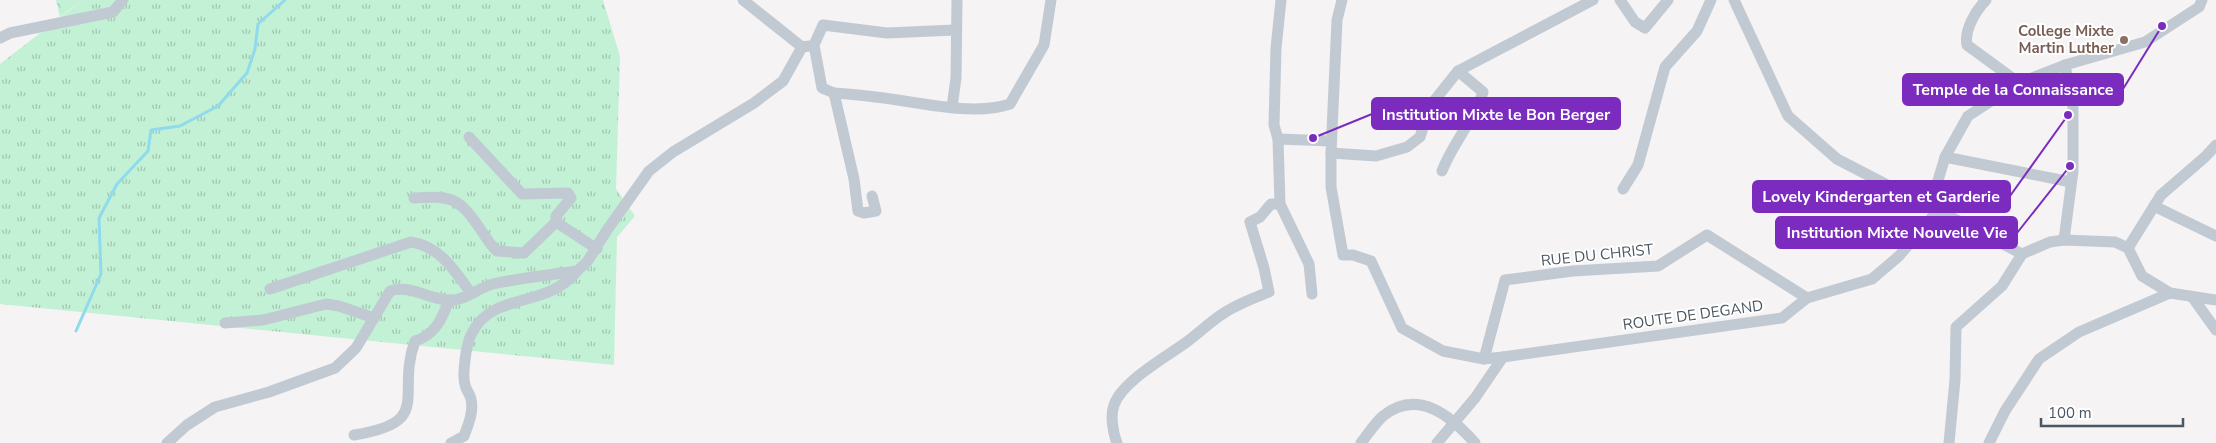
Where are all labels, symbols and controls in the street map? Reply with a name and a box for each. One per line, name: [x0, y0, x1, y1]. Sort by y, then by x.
place label: College Mixte Martin Luther: [2018, 21, 2114, 58]
marker: College Mixte Martin Luther: [2118, 34, 2130, 46]
callout: Temple de la Connaissance: [1903, 74, 2123, 105]
text: Temple de la Connaissance: [1913, 79, 2114, 101]
callout: Institution Mixte le Bon Berger: [1372, 98, 1620, 129]
text: Institution Mixte le Bon Berger: [1382, 104, 1611, 126]
callout: Lovely Kindergarten et Garderie: [1753, 181, 2010, 212]
text: Lovely Kindergarten et Garderie: [1762, 186, 2000, 208]
callout: Institution Mixte Nouvelle Vie: [1776, 217, 2017, 248]
text: Institution Mixte Nouvelle Vie: [1787, 222, 2008, 244]
street label: RUE DU CHRIST: [1540, 239, 1654, 271]
street label: ROUTE DE DEGAND: [1621, 295, 1765, 335]
scale bar: [2041, 396, 2184, 428]
text: 100 m: [2048, 403, 2092, 423]

